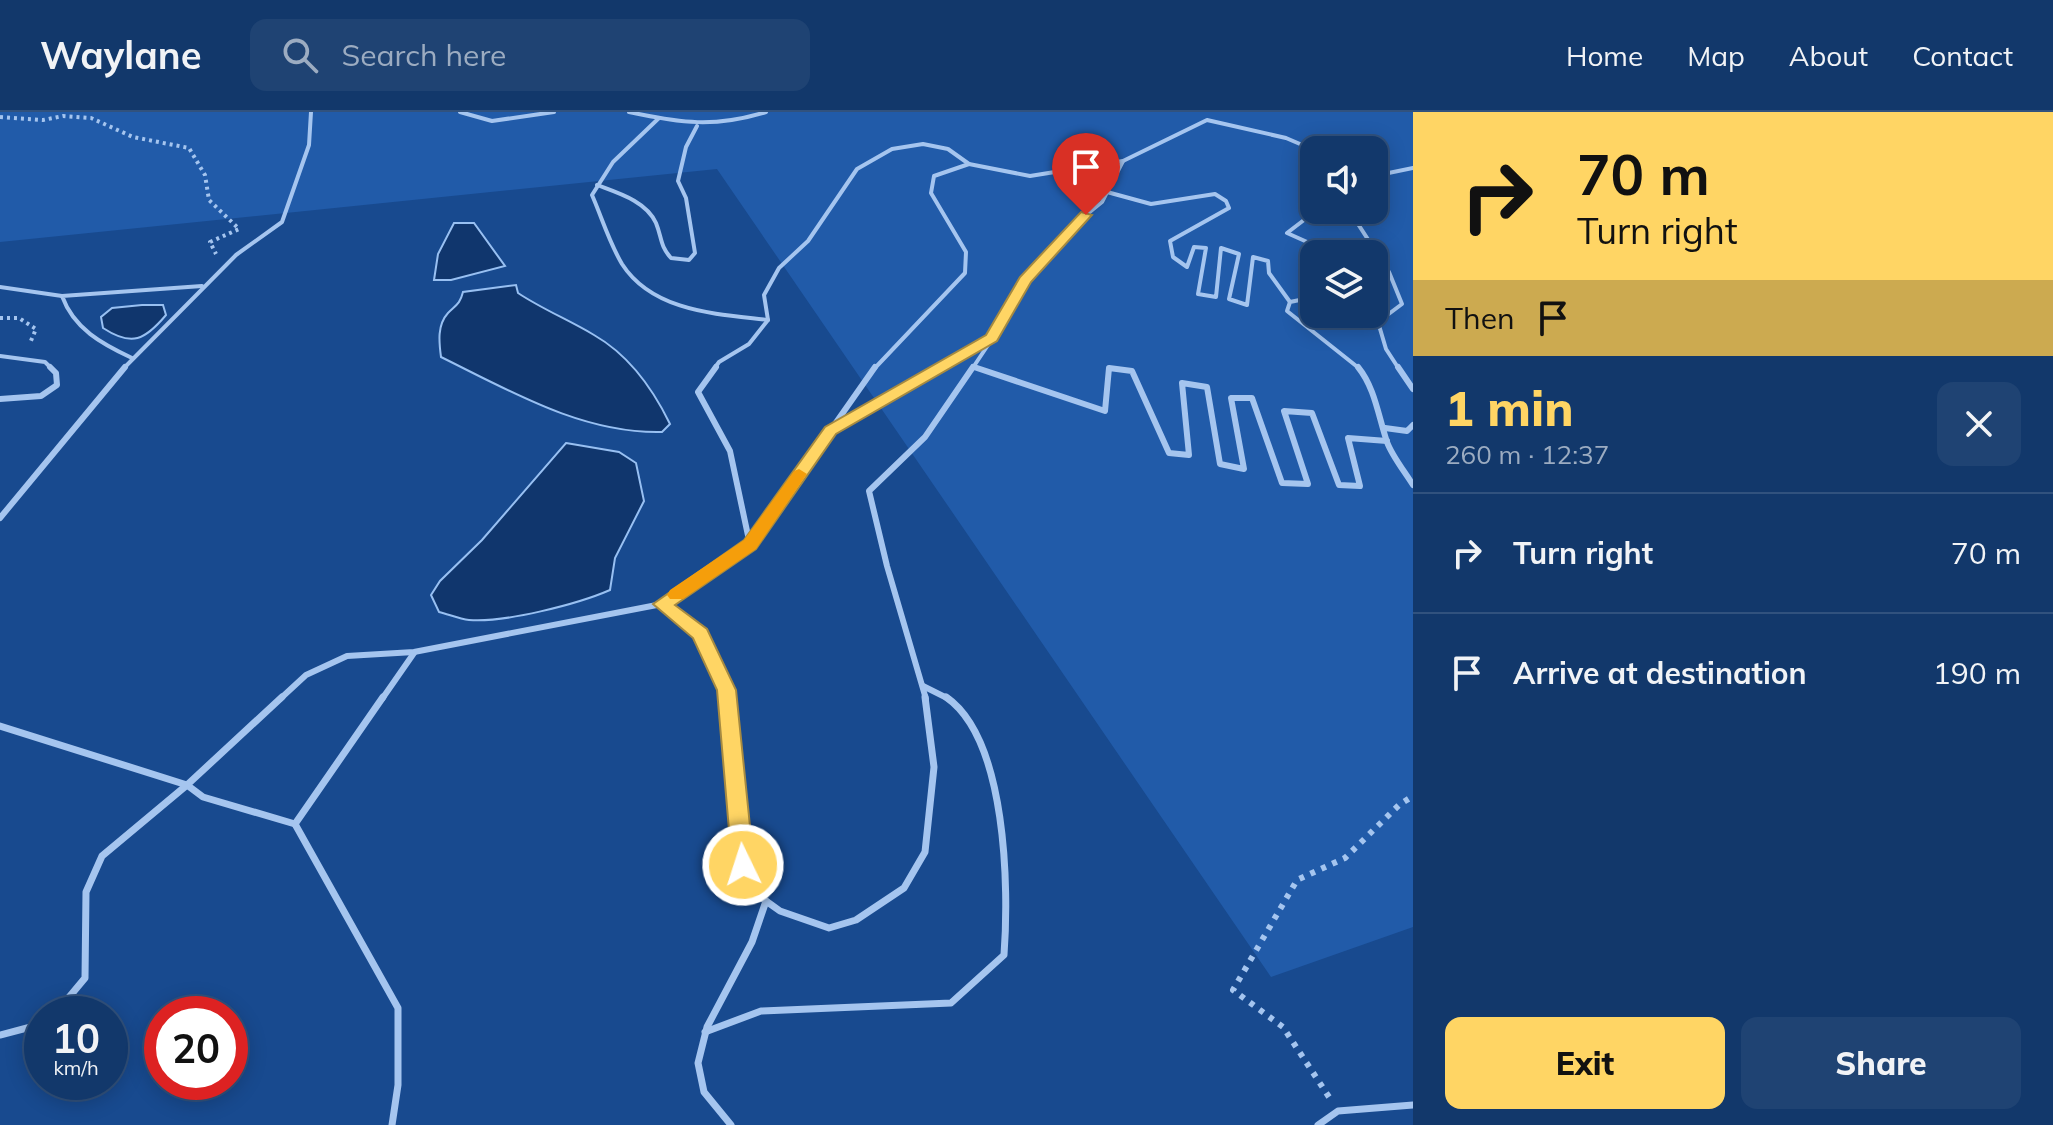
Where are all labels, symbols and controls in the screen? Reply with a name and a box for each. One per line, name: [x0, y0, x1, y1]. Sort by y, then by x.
search box: [250, 19, 810, 91]
text: Waylane: [40, 31, 202, 79]
icon: search: [278, 33, 322, 77]
text: Search here: [342, 36, 506, 74]
text: Home: [1566, 38, 1643, 73]
text: Map: [1687, 38, 1745, 73]
text: About: [1789, 38, 1868, 73]
text: Contact: [1912, 38, 2013, 73]
pin: [1052, 133, 1120, 215]
map controls: [1300, 136, 1388, 328]
button: sound: [1300, 136, 1388, 224]
text: 70 m: [1577, 139, 1710, 209]
icon: right: [1445, 144, 1549, 248]
icon: arrive: [1064, 145, 1108, 189]
text: Turn right: [1577, 208, 1738, 253]
button: layers: [1300, 240, 1388, 328]
icon: arrive: [1531, 296, 1575, 340]
text: Then: [1445, 299, 1515, 337]
text: 1 min: [1445, 378, 1574, 438]
button: close: [1937, 382, 2021, 466]
text: 260 m · 12:37: [1445, 438, 1609, 471]
icon: right: [1445, 531, 1489, 575]
text: Turn right: [1513, 534, 1653, 572]
text: 70 m: [1951, 534, 2021, 572]
icon: arrive: [1445, 651, 1489, 695]
text: Arrive at destination: [1513, 654, 1807, 692]
text: 190 m: [1933, 654, 2021, 692]
position arrow: [701, 823, 785, 907]
speed limit sign: 20: [144, 996, 248, 1100]
text: 10: [52, 1013, 100, 1063]
button: Exit: [1445, 1017, 1725, 1109]
button: Share: [1741, 1017, 2021, 1109]
text: km/h: [53, 1055, 99, 1080]

